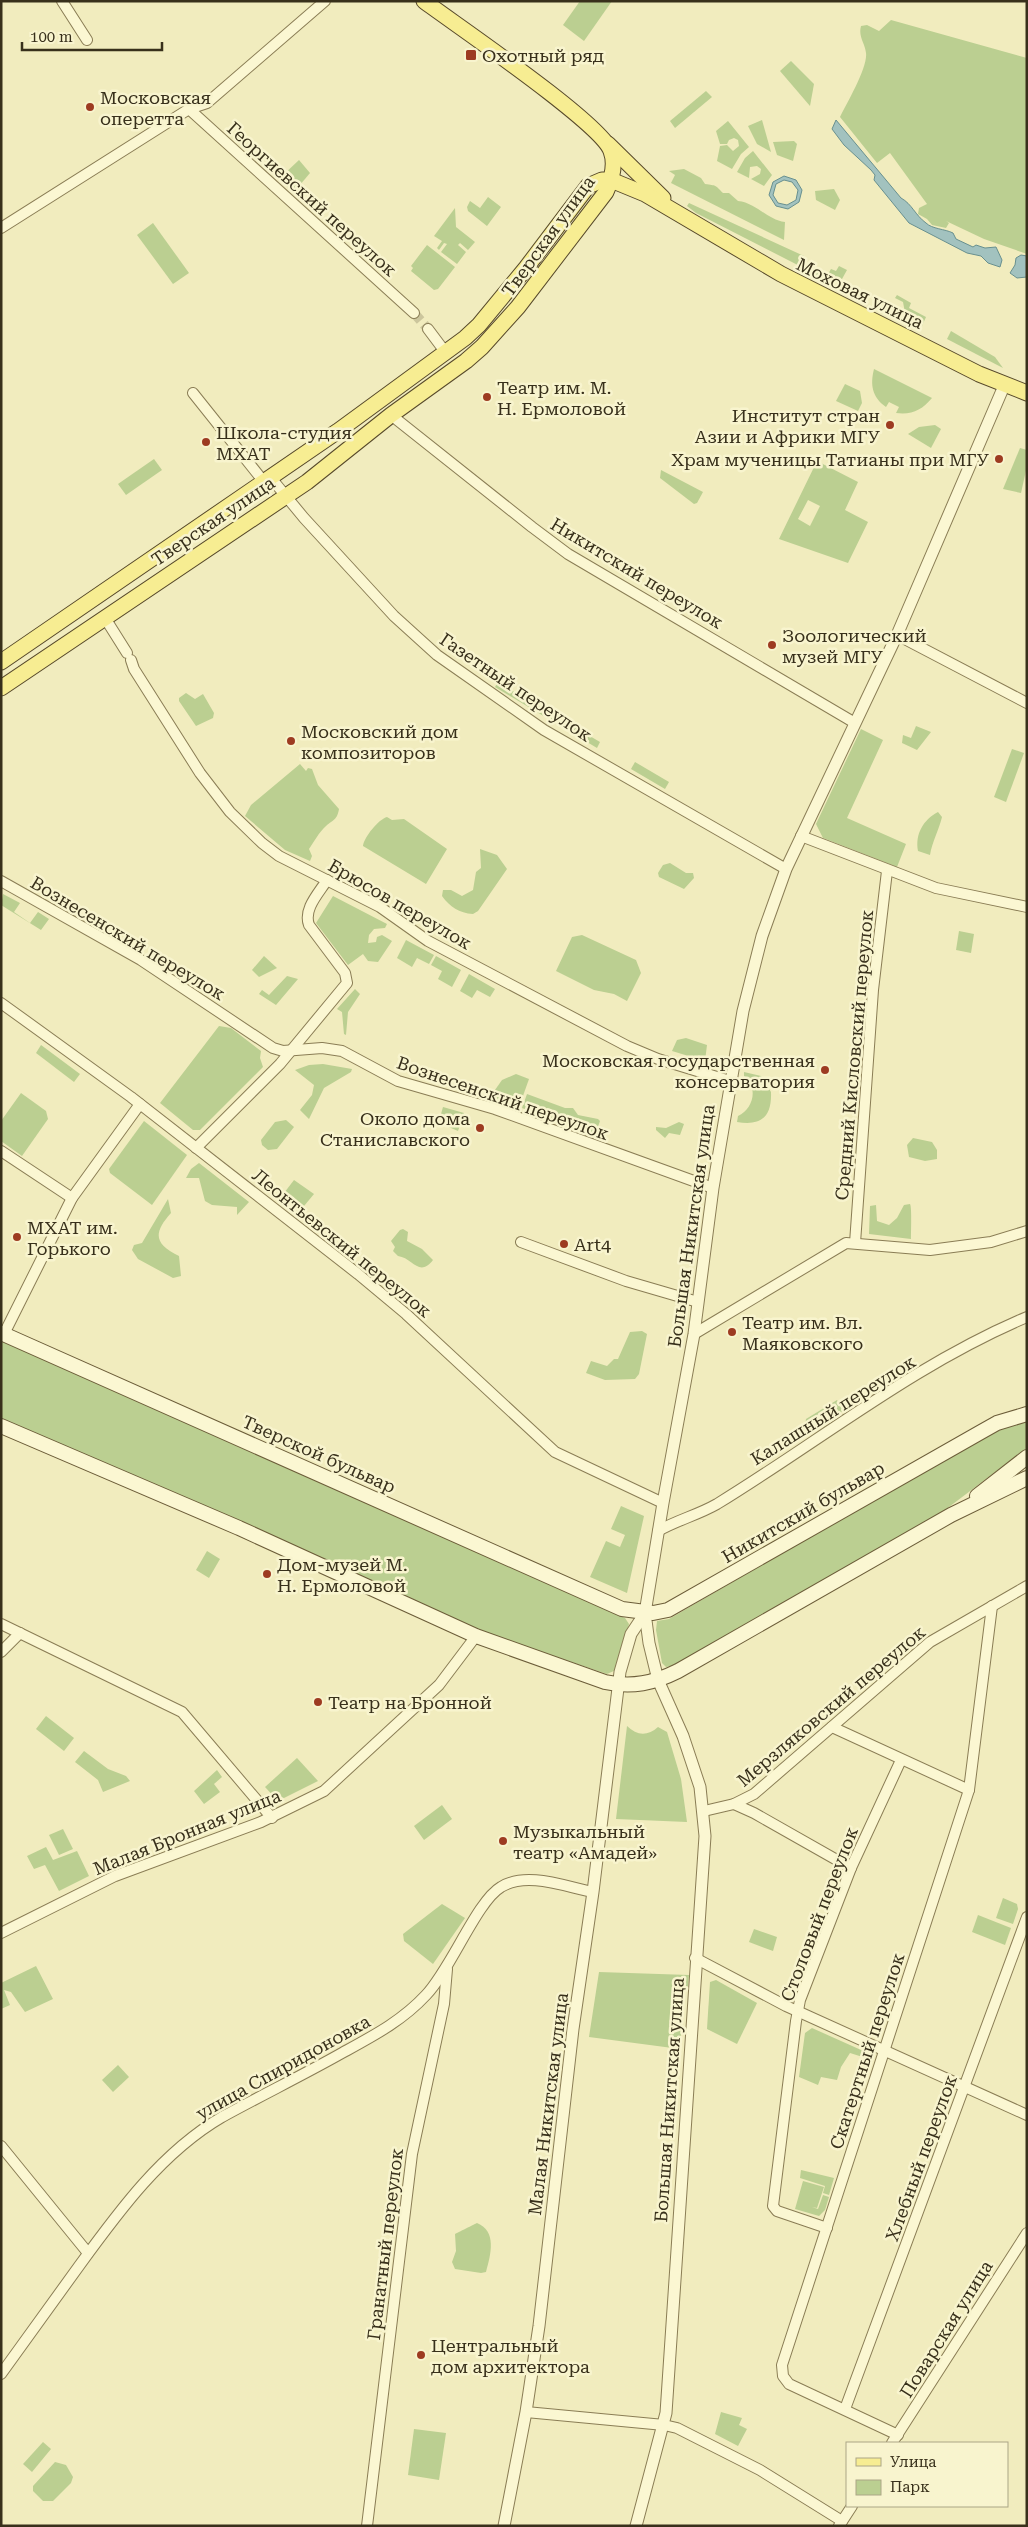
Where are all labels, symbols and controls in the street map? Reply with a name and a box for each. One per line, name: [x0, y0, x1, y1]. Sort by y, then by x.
scale bar: [22, 20, 162, 52]
text: 100 m: [30, 28, 73, 46]
place label: Охотный ряд: [482, 45, 604, 66]
marker: Охотный ряд: [464, 48, 478, 62]
place label: Московская оперетта: [100, 87, 211, 129]
marker: Московская оперетта: [84, 101, 96, 113]
street label: Георгиевский переулок: [223, 117, 401, 281]
street label: Тверская улица: [497, 171, 599, 300]
street label: Моховая улица: [793, 253, 927, 333]
place label: Театр им. М. Н. Ермоловой: [497, 377, 626, 419]
marker: Театр им. М. Н. Ермоловой: [481, 391, 493, 403]
place label: Институт стран Азии и Африки МГУ: [695, 405, 881, 447]
marker: Институт стран Азии и Африки МГУ: [884, 419, 896, 431]
place label: Школа-студия МХАТ: [216, 422, 352, 464]
marker: Школа-студия МХАТ: [200, 436, 212, 448]
place label: Храм мученицы Татианы при МГУ: [671, 449, 990, 470]
marker: Храм мученицы Татианы при МГУ: [993, 453, 1005, 465]
street label: Тверская улица: [147, 472, 279, 570]
street label: Никитский переулок: [547, 513, 727, 633]
place label: Зоологический музей МГУ: [782, 625, 927, 667]
street label: Газетный переулок: [436, 628, 596, 746]
marker: Зоологический музей МГУ: [766, 639, 778, 651]
place label: Московский дом композиторов: [301, 721, 458, 763]
marker: Московский дом композиторов: [285, 735, 297, 747]
street label: Брюсов переулок: [325, 854, 475, 954]
street label: Вознесенский переулок: [27, 872, 229, 1004]
street label: Средний Кисловский переулок: [831, 909, 877, 1201]
place label: Московская государственная консерватория: [542, 1050, 815, 1092]
street label: Вознесенский переулок: [394, 1052, 612, 1144]
marker: Московская государственная консерватория: [819, 1064, 831, 1076]
street label: Большая Никитская улица: [664, 1103, 719, 1349]
place label: Около дома Станиславского: [320, 1108, 470, 1150]
marker: Около дома Станиславского: [474, 1122, 486, 1134]
street label: Леонтьевский переулок: [248, 1164, 436, 1322]
place label: МХАТ им. Горького: [27, 1217, 118, 1259]
marker: МХАТ им. Горького: [11, 1231, 23, 1243]
place label: Art4: [574, 1234, 611, 1255]
marker: Art4: [558, 1238, 570, 1250]
place label: Театр им. Вл. Маяковского: [742, 1312, 863, 1354]
marker: Театр им. Вл. Маяковского: [726, 1326, 738, 1338]
street label: Калашный переулок: [747, 1351, 919, 1469]
street label: Тверской бульвар: [239, 1411, 399, 1497]
street label: Никитский бульвар: [718, 1457, 888, 1567]
place label: Дом-музей М. Н. Ермоловой: [277, 1554, 408, 1596]
marker: Дом-музей М. Н. Ермоловой: [261, 1568, 273, 1580]
street label: Мерзляковский переулок: [733, 1621, 929, 1791]
place label: Театр на Бронной: [328, 1692, 492, 1713]
marker: Театр на Бронной: [312, 1696, 324, 1708]
street label: Малая Бронная улица: [90, 1785, 284, 1879]
place label: Музыкальный театр «Амадей»: [513, 1821, 657, 1863]
street label: Столовый переулок: [776, 1824, 862, 2004]
marker: Музыкальный театр «Амадей»: [497, 1835, 509, 1847]
street label: Скатертный переулок: [825, 1950, 909, 2152]
street label: Большая Никитская улица: [650, 1977, 688, 2223]
street label: Малая Никитская улица: [524, 1991, 572, 2216]
street label: улица Спиридоновка: [192, 2010, 374, 2124]
street label: Хлебный переулок: [881, 2072, 961, 2244]
street label: Гранатный переулок: [363, 2147, 407, 2341]
street label: Поварская улица: [895, 2256, 997, 2401]
place label: Центральный дом архитектора: [431, 2335, 590, 2377]
marker: Центральный дом архитектора: [415, 2349, 427, 2361]
legend: [846, 2442, 1008, 2507]
text: Улица: [890, 2453, 936, 2471]
text: Парк: [890, 2478, 930, 2496]

